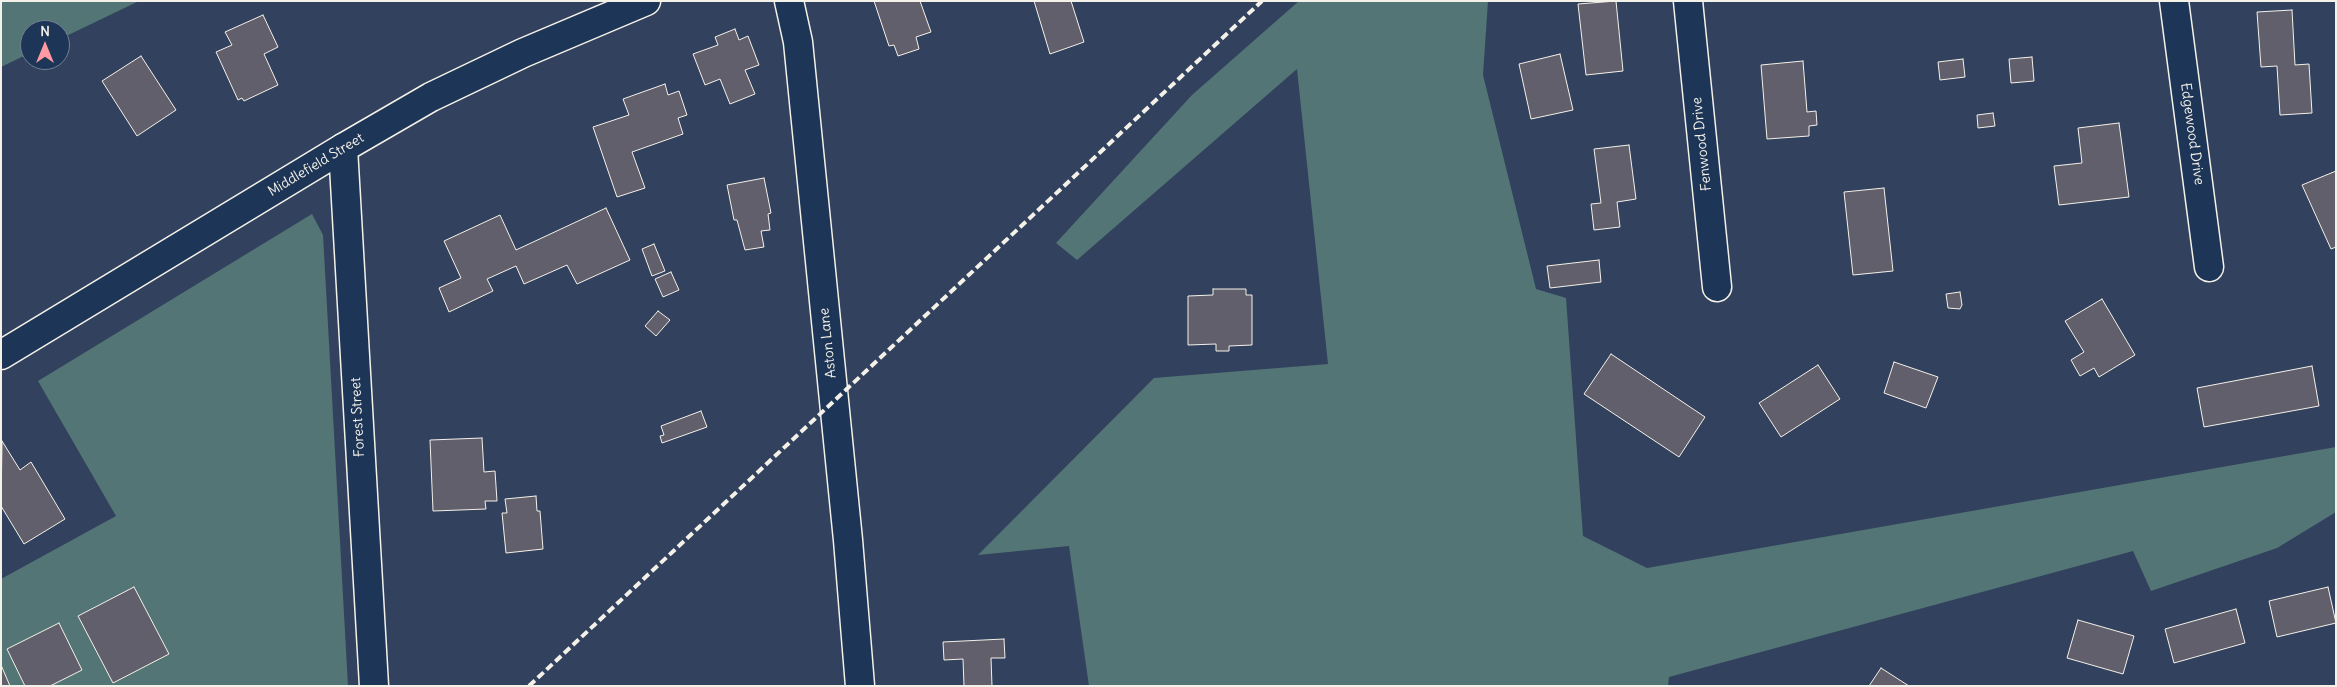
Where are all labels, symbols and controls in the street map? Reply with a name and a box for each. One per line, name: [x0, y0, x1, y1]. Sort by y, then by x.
north arrow: [20, 20, 70, 70]
text: N: [40, 22, 50, 40]
street label: Edgewood Drive: [2177, 82, 2207, 186]
street label: Fenwood Drive: [1689, 96, 1715, 192]
street label: Middlefield Street: [265, 130, 367, 200]
street label: Aston Lane: [816, 307, 840, 379]
street label: Forest Street: [348, 377, 368, 457]

